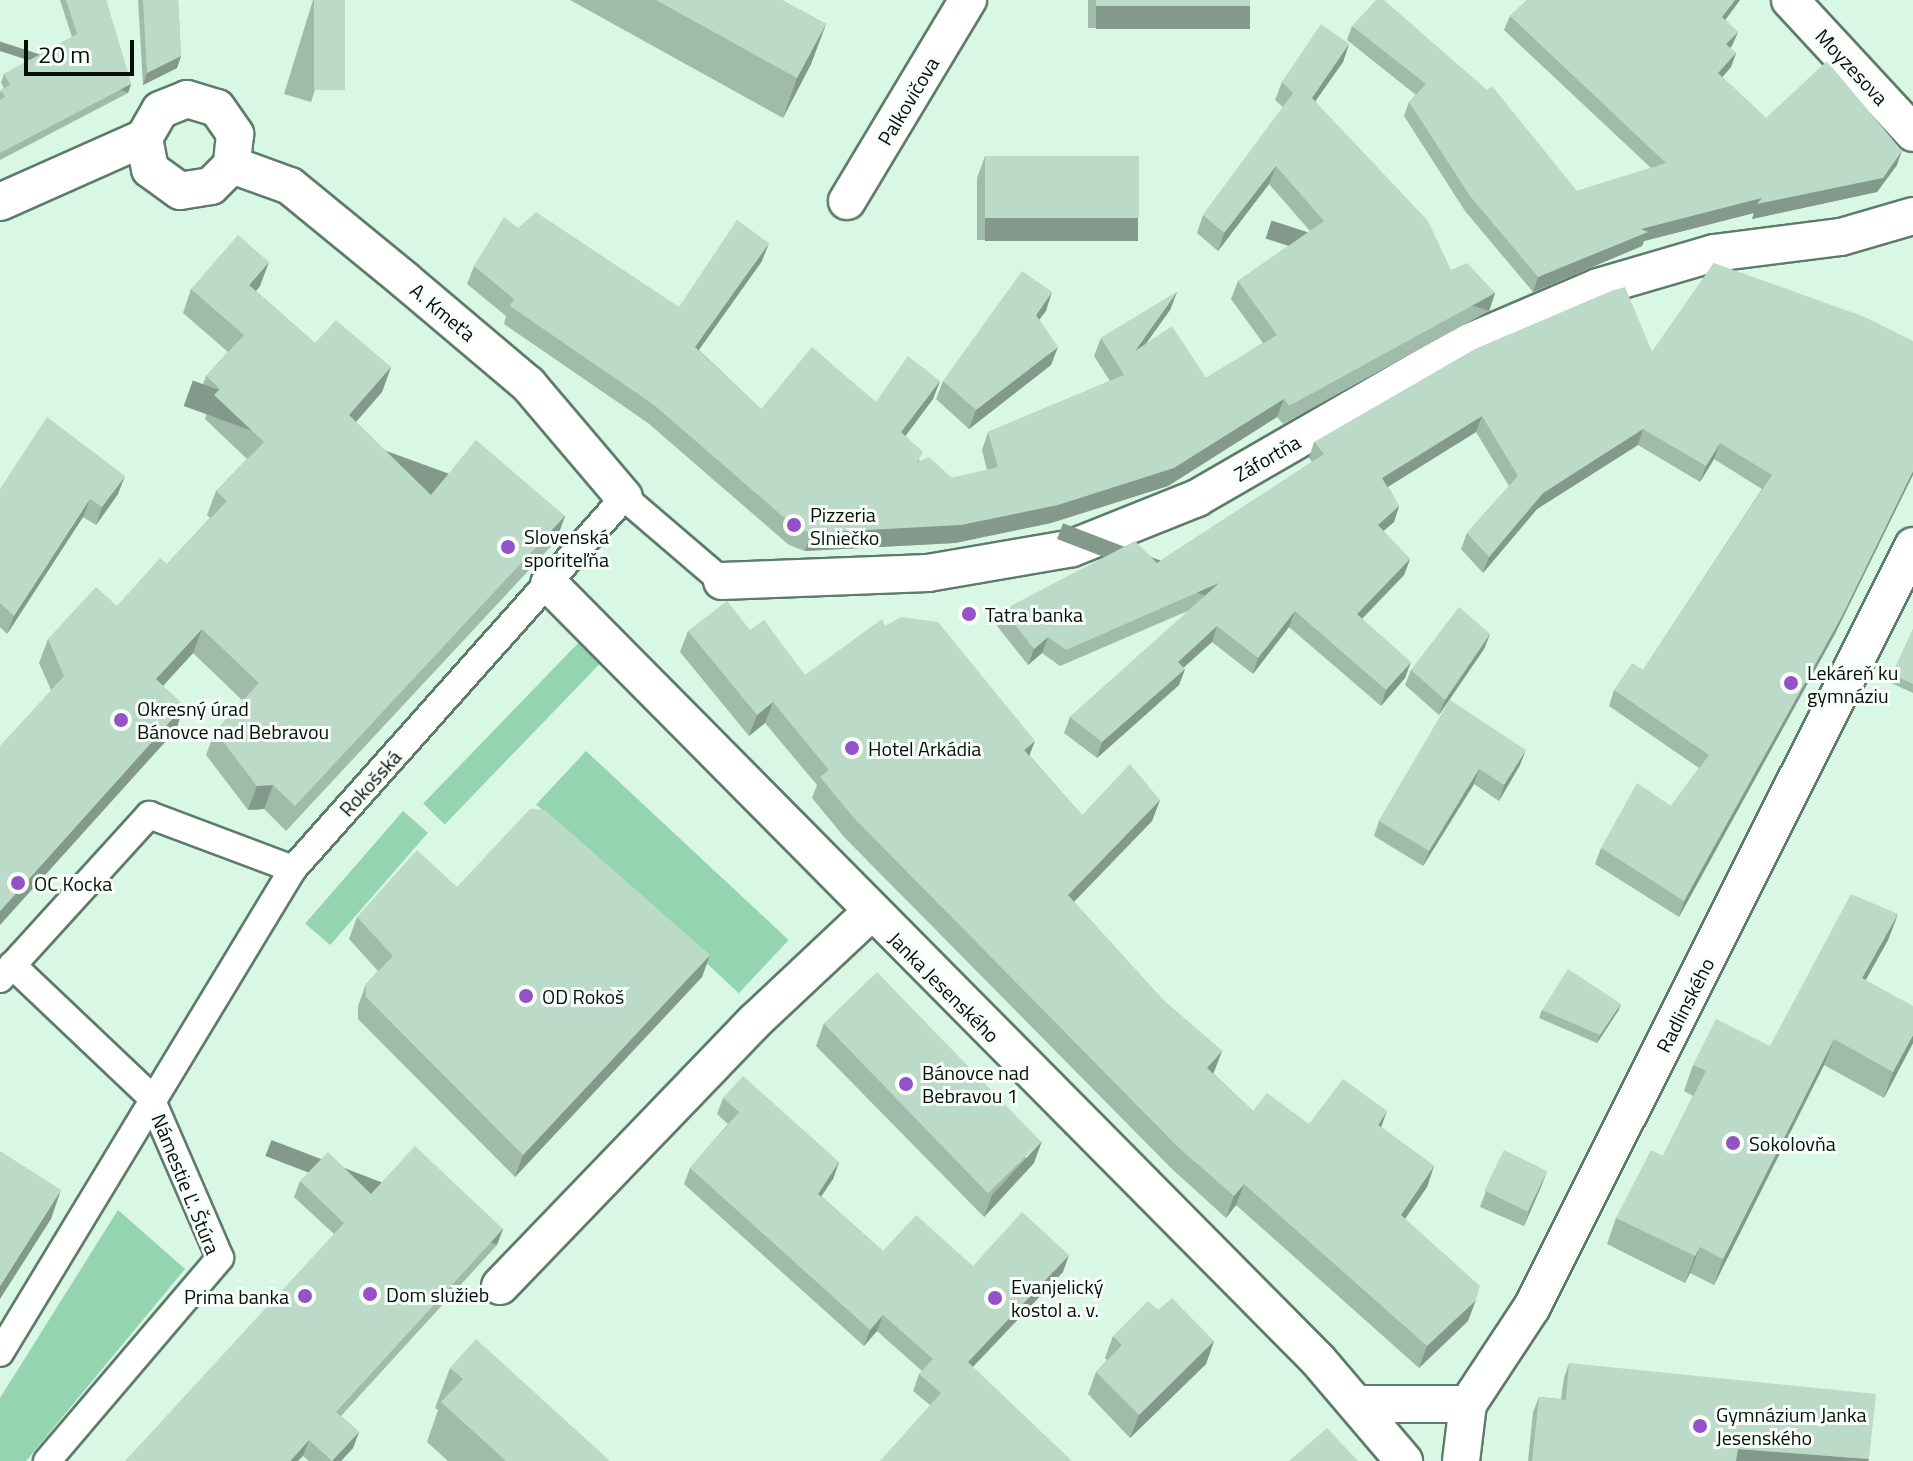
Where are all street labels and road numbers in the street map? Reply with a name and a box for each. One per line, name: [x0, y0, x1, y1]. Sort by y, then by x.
street label: Moyzesova: [1811, 24, 1893, 110]
street label: Palkovičova: [872, 53, 944, 149]
street label: A. Kmeťa: [406, 278, 480, 346]
street label: Záfortňa: [1230, 429, 1304, 487]
street label: Rokošská: [334, 745, 406, 821]
street label: Janka Jesenského: [884, 927, 1004, 1047]
street label: Radlinského: [1651, 954, 1719, 1056]
street label: Námestie Ľ. Štúra: [147, 1110, 225, 1258]

